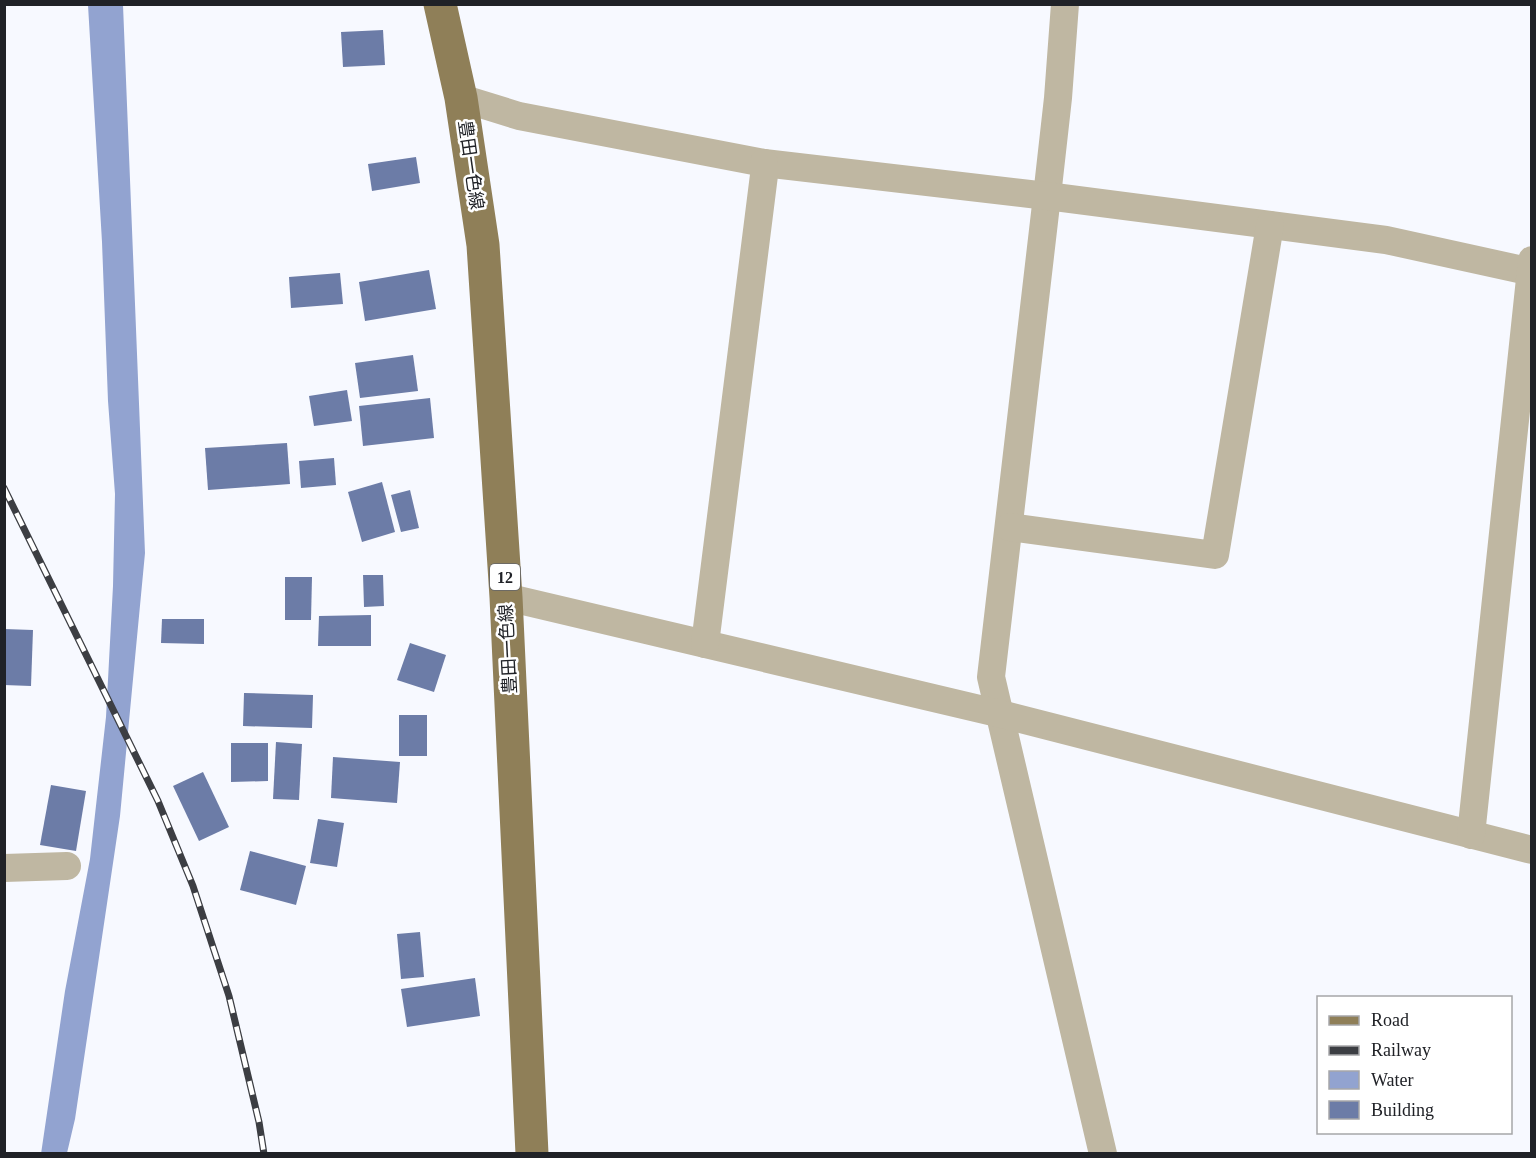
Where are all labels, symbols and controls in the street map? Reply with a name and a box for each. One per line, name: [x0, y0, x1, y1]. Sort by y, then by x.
street label: 豊田一色線: [455, 119, 487, 211]
road number: 12: [490, 564, 520, 590]
street label: 豊田一色線: [496, 604, 520, 694]
legend: [1317, 996, 1512, 1134]
text: Road: [1371, 1010, 1409, 1030]
text: Railway: [1371, 1040, 1431, 1060]
text: Water: [1371, 1070, 1414, 1090]
text: Building: [1371, 1100, 1434, 1120]

